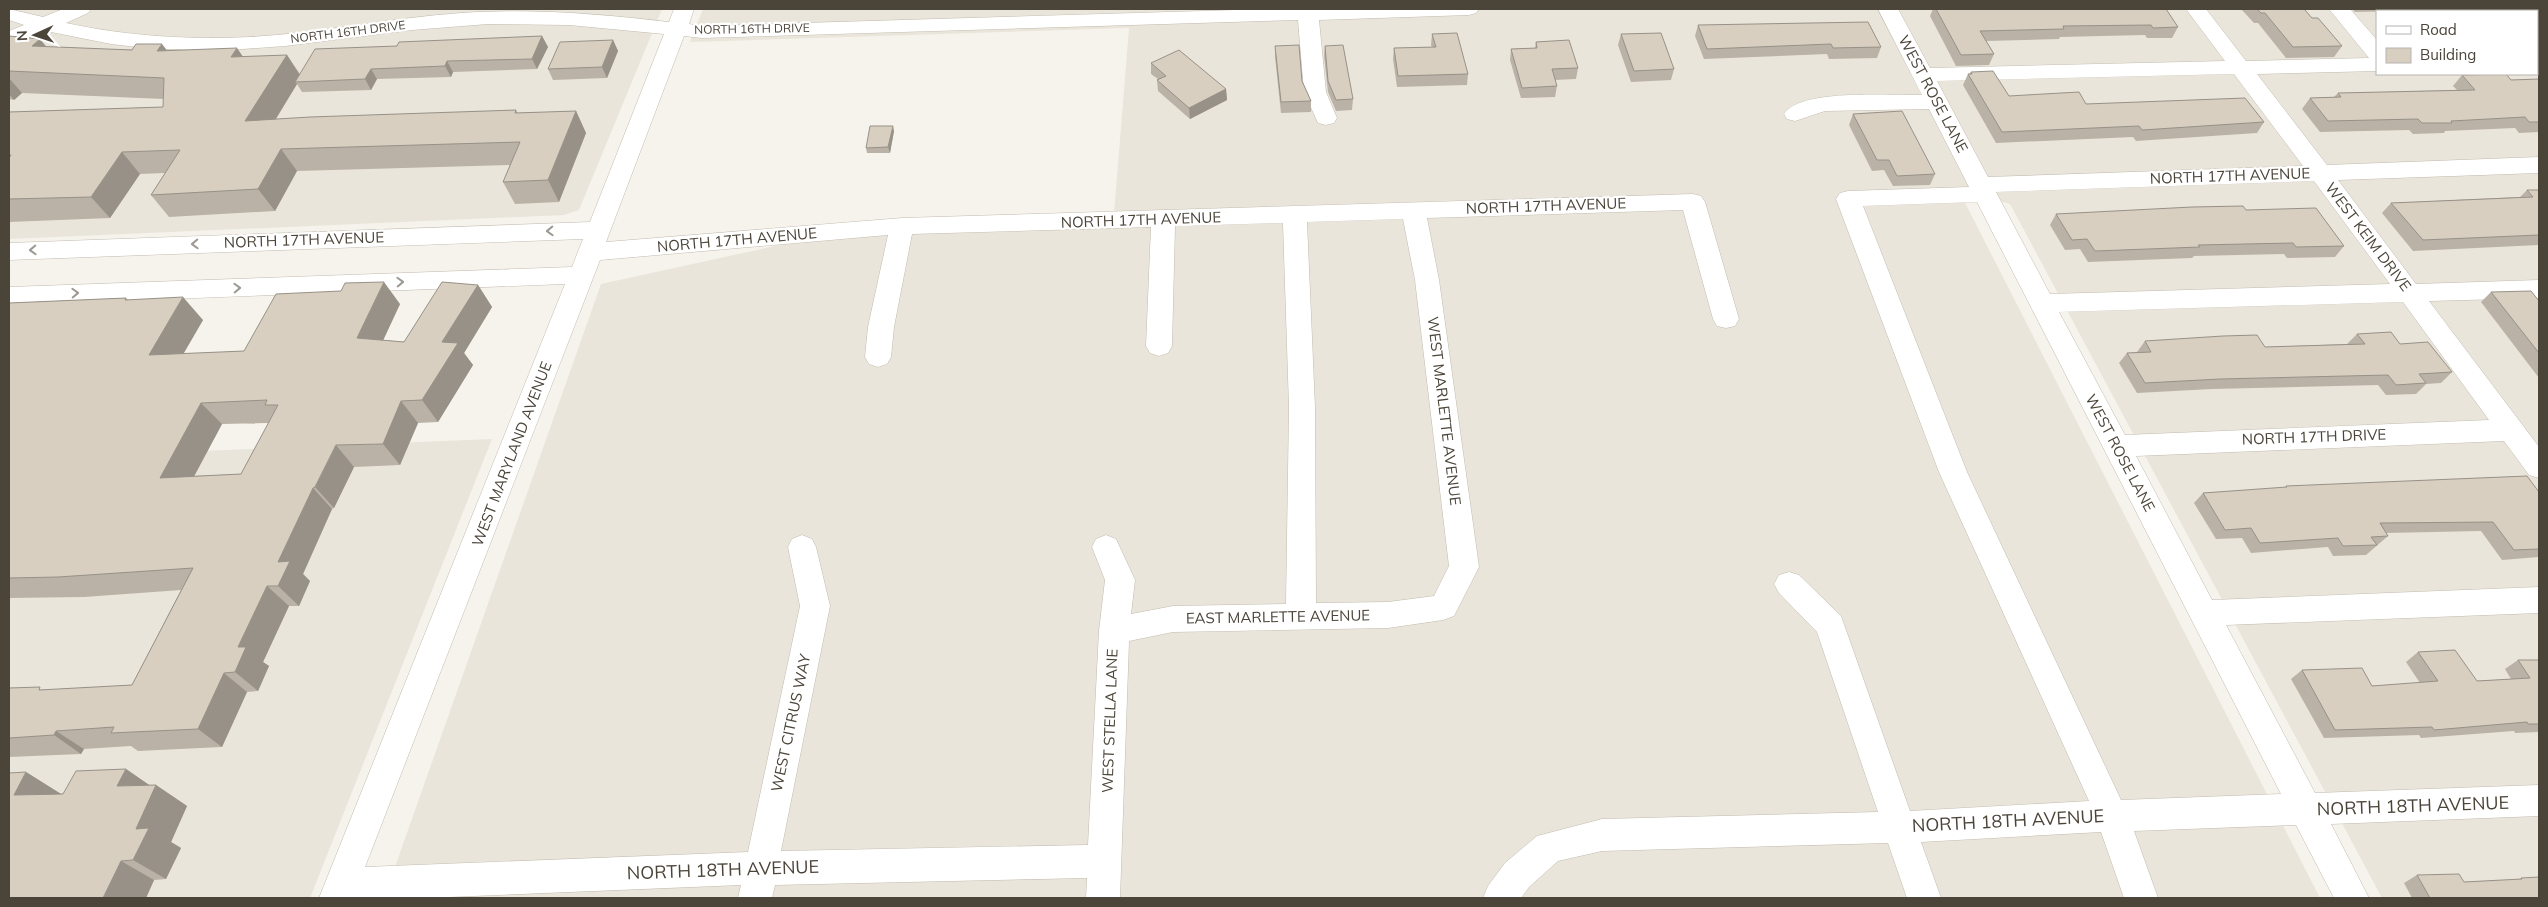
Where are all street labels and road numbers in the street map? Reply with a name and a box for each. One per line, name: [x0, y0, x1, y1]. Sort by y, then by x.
street label: NORTH 16TH DRIVE: [290, 17, 406, 46]
street label: NORTH 16TH DRIVE: [694, 20, 810, 37]
street label: WEST ROSE LANE: [1894, 32, 1973, 156]
street label: NORTH 17TH AVENUE: [2150, 163, 2311, 188]
street label: WEST KEIM DRIVE: [2321, 179, 2416, 295]
street label: NORTH 17TH AVENUE: [1466, 193, 1627, 218]
street label: NORTH 17TH AVENUE: [1061, 207, 1222, 232]
street label: NORTH 17TH AVENUE: [656, 223, 818, 256]
street label: NORTH 17TH AVENUE: [224, 227, 385, 252]
street label: WEST MARLETTE AVENUE: [1423, 315, 1466, 507]
street label: WEST MARYLAND AVENUE: [467, 358, 556, 549]
street label: WEST ROSE LANE: [2081, 391, 2160, 515]
street label: NORTH 17TH DRIVE: [2241, 424, 2387, 449]
street label: EAST MARLETTE AVENUE: [1186, 605, 1370, 628]
street label: WEST STELLA LANE: [1097, 648, 1122, 793]
street label: WEST CITRUS WAY: [767, 651, 815, 793]
street label: NORTH 18TH AVENUE: [2316, 791, 2509, 820]
street label: NORTH 18TH AVENUE: [1911, 804, 2105, 837]
street label: NORTH 18TH AVENUE: [626, 855, 819, 884]

